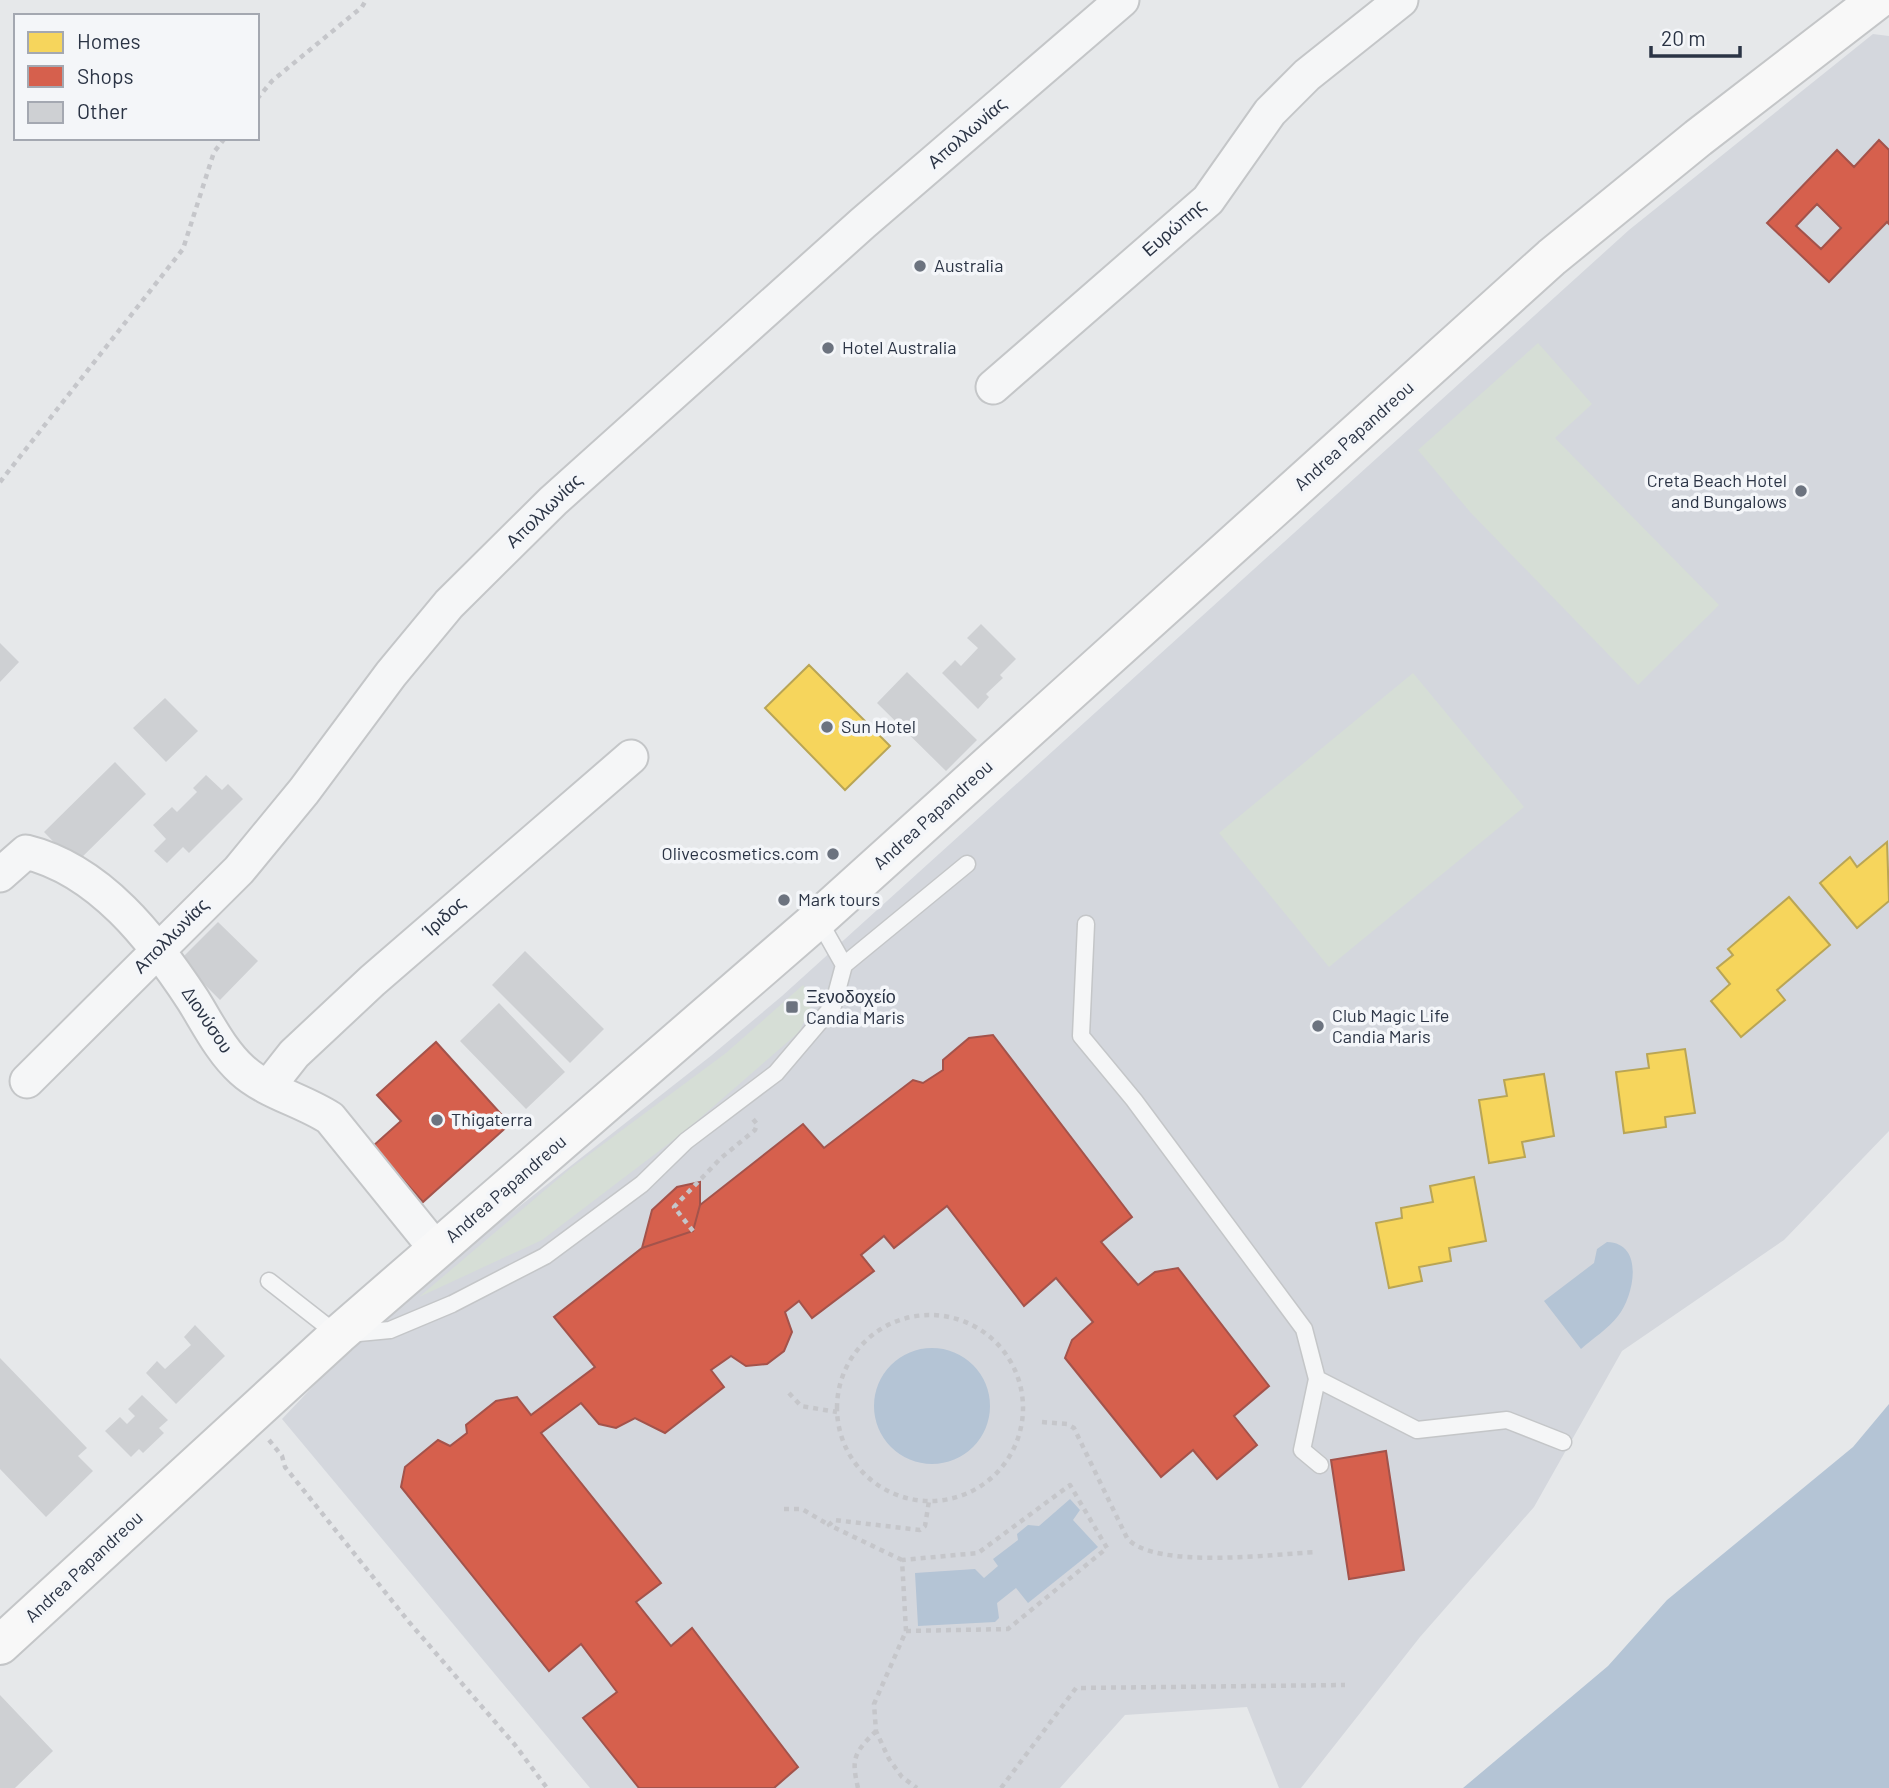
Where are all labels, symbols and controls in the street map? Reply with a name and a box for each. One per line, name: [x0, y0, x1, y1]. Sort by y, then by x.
legend: [14, 14, 259, 140]
scale bar: [1651, 14, 1740, 58]
text: 20 m: [1661, 25, 1706, 50]
text: Homes: [77, 28, 141, 53]
text: Shops: [77, 63, 134, 88]
street label: Απολλωνίας: [922, 92, 1010, 172]
text: Other: [77, 98, 128, 123]
street label: Ευρώπης: [1137, 194, 1210, 261]
place label: Australia: [934, 254, 1003, 276]
marker: Australia: [912, 258, 928, 274]
place label: Hotel Australia: [842, 336, 957, 358]
marker: Hotel Australia: [820, 340, 836, 356]
street label: Andrea Papandreou: [1289, 376, 1418, 495]
street label: Απολλωνίας: [501, 468, 586, 552]
place label: Creta Beach Hotel and Bungalows: [1647, 469, 1787, 512]
marker: Creta Beach Hotel and Bungalows: [1793, 483, 1809, 499]
place label: Sun Hotel: [841, 715, 916, 737]
marker: Sun Hotel: [819, 719, 835, 735]
street label: Andrea Papandreou: [868, 755, 997, 874]
place label: Olivecosmetics.com: [661, 842, 819, 864]
marker: Olivecosmetics.com: [825, 846, 841, 862]
place label: Mark tours: [798, 888, 880, 910]
street label: Ίριδος: [417, 891, 469, 942]
marker: Mark tours: [776, 892, 792, 908]
street label: Απολλωνίας: [128, 893, 213, 977]
street label: Διονύσου: [178, 982, 238, 1057]
place label: Ξενοδοχείο Candia Maris: [806, 985, 905, 1028]
marker: Ξενοδοχείο Candia Maris: [784, 999, 800, 1015]
place label: Club Magic Life Candia Maris: [1332, 1004, 1449, 1047]
marker: Club Magic Life Candia Maris: [1310, 1018, 1326, 1034]
place label: Thigaterra: [451, 1108, 532, 1130]
marker: Thigaterra: [429, 1112, 445, 1128]
street label: Andrea Papandreou: [440, 1130, 570, 1247]
street label: Andrea Papandreou: [20, 1506, 147, 1626]

